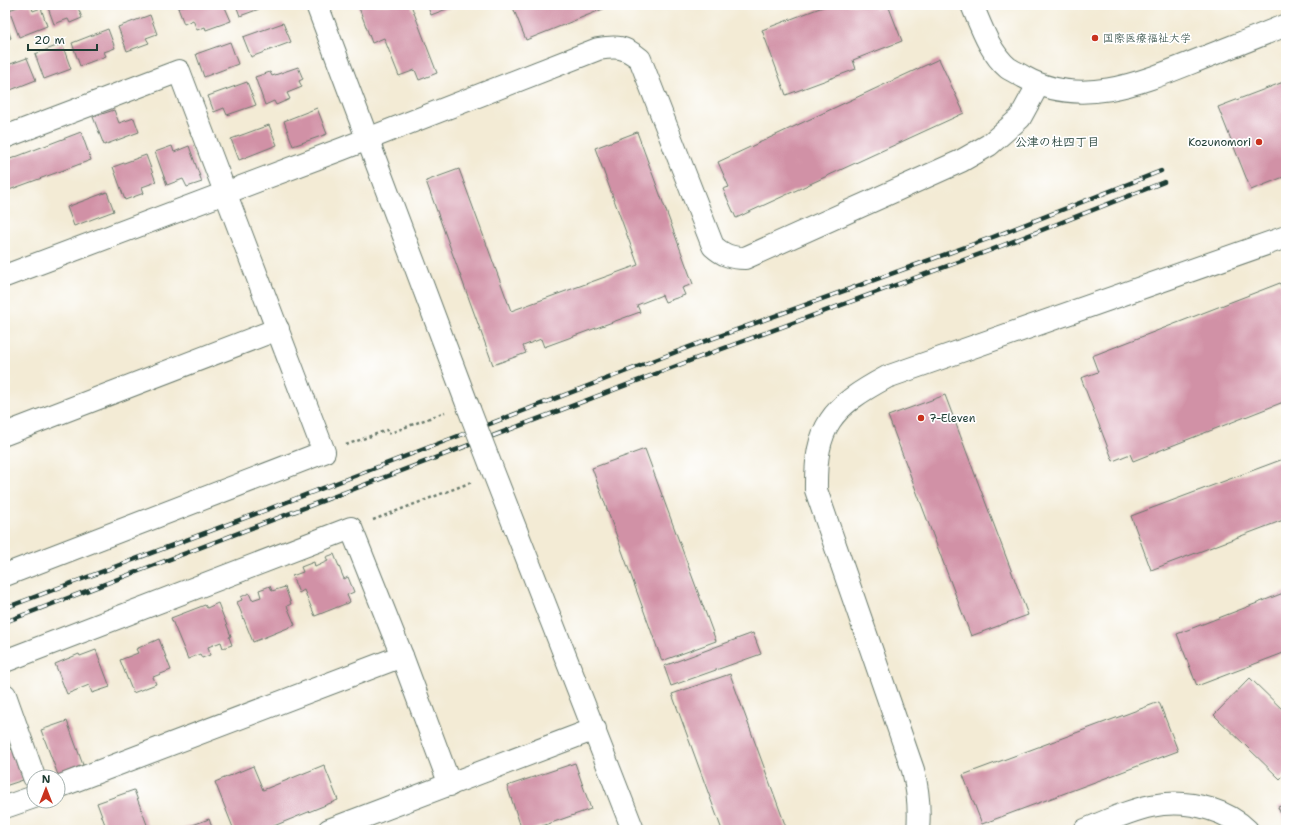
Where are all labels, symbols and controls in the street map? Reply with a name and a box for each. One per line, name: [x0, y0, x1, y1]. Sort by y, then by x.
scale bar: [28, 26, 97, 52]
place label: 国際医療福祉大学: [1103, 31, 1191, 46]
text: 20 m: [34, 32, 65, 48]
marker: 国際医療福祉大学: [1090, 33, 1100, 43]
district label: 公津の杜四丁目: [1015, 134, 1099, 150]
place label: Kozunomori: [1188, 135, 1251, 150]
marker: Kozunomori: [1254, 137, 1264, 147]
place label: 7-Eleven: [929, 411, 976, 426]
marker: 7-Eleven: [916, 413, 926, 423]
north arrow: [26, 769, 66, 809]
text: N: [42, 772, 51, 787]

